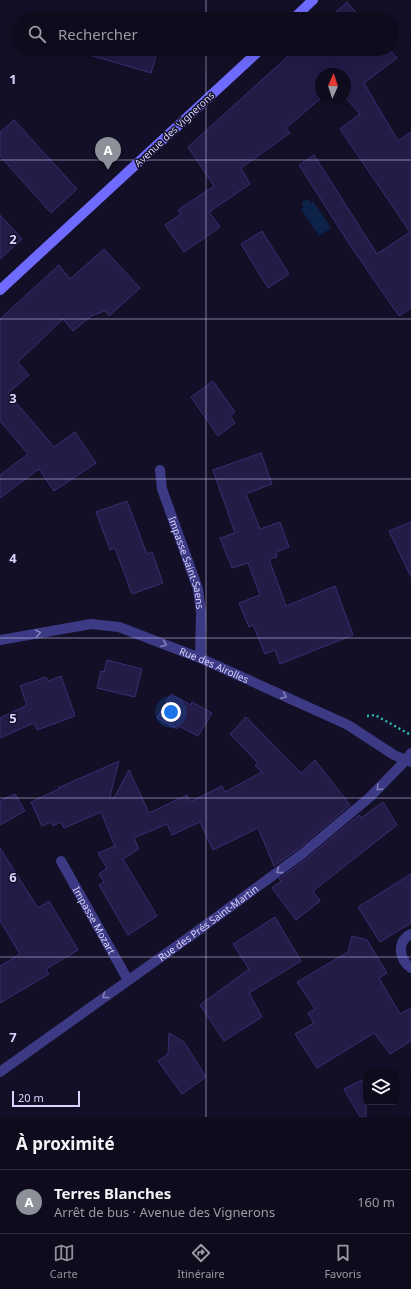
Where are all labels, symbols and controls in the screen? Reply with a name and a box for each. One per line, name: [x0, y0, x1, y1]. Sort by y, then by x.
search box: [12, 12, 399, 56]
icon: search: [26, 23, 48, 45]
text: Rechercher: [58, 24, 138, 44]
north arrow: [315, 68, 351, 104]
text: 1: [9, 70, 17, 88]
street label: Avenue des Vignerons: [131, 88, 217, 170]
pin: A: [95, 137, 121, 170]
text: 2: [9, 230, 17, 248]
text: 3: [9, 389, 17, 407]
street label: Impasse Saint-Saens: [165, 514, 207, 610]
text: 4: [9, 549, 17, 567]
one-way arrow: [35, 629, 41, 637]
one-way arrow: [161, 640, 168, 648]
street label: Rue des Airolles: [177, 644, 251, 686]
one-way arrow: [279, 691, 287, 699]
your location: [161, 702, 181, 722]
text: 5: [9, 709, 17, 727]
one-way arrow: [376, 783, 384, 791]
one-way arrow: [277, 866, 284, 873]
text: 6: [9, 868, 17, 886]
street label: Rue des Prés Saint-Martin: [155, 882, 261, 964]
street label: Impasse Mozart: [70, 884, 119, 957]
one-way arrow: [103, 991, 110, 998]
text: 7: [9, 1028, 17, 1046]
map controls: [363, 1069, 399, 1105]
button: layers: [363, 1069, 399, 1105]
scale bar: [12, 1089, 80, 1108]
text: 20 m: [18, 1090, 44, 1105]
text: À proximité: [16, 1132, 115, 1155]
text: Terres Blanches: [54, 1183, 171, 1203]
text: A: [25, 1193, 34, 1211]
text: 160 m: [357, 1193, 395, 1211]
text: Arrêt de bus · Avenue des Vignerons: [54, 1203, 275, 1221]
tab: Carte: [50, 1242, 78, 1281]
tab: Itinéraire: [177, 1242, 225, 1281]
tab: Favoris: [324, 1242, 361, 1281]

